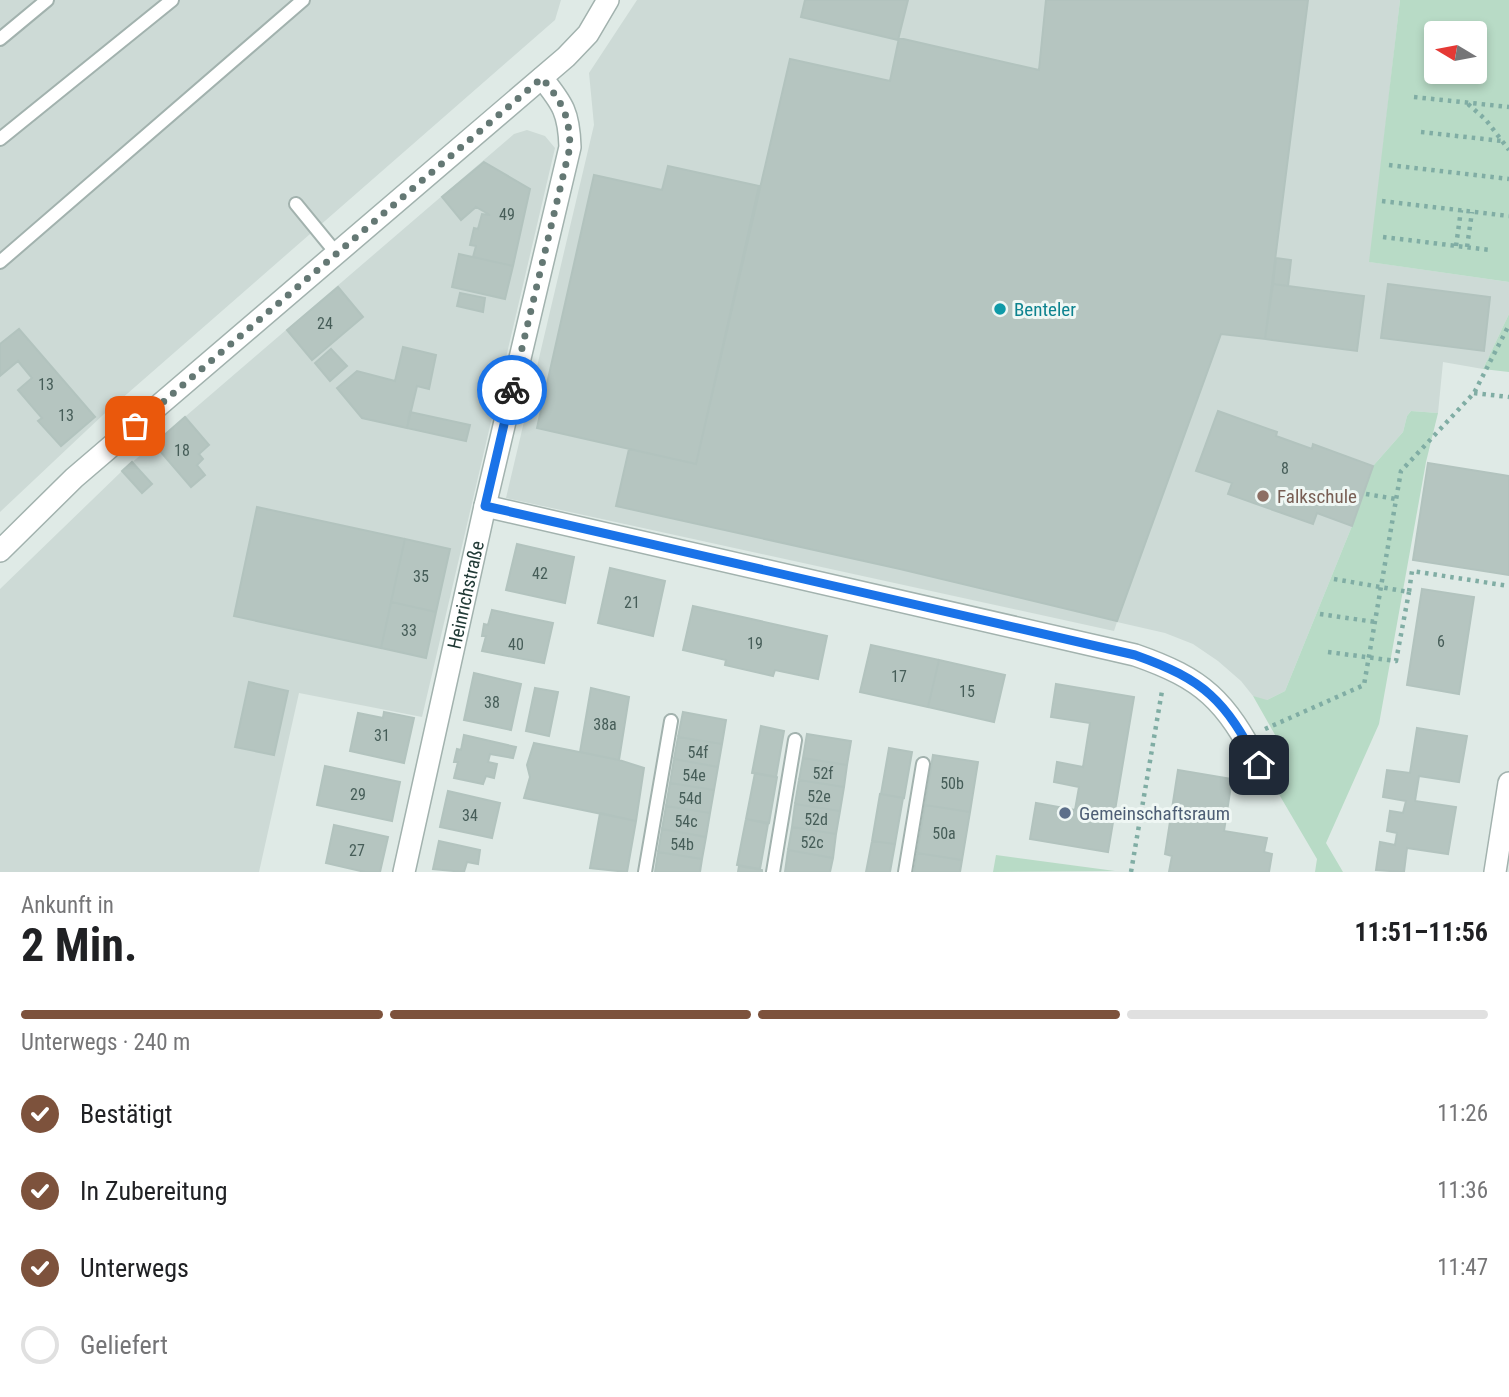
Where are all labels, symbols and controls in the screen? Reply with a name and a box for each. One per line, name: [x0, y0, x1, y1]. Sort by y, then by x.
north arrow: [1424, 21, 1488, 84]
map controls: [1424, 21, 1487, 84]
house number: 49: [499, 205, 515, 224]
place label: Benteler: [1014, 298, 1076, 321]
marker: Benteler: [992, 301, 1008, 317]
house number: 24: [317, 314, 333, 333]
courier: [477, 355, 547, 425]
icon: bike: [493, 371, 531, 409]
house number: 13: [38, 375, 54, 394]
pin: [105, 396, 165, 456]
house number: 13: [58, 406, 74, 425]
icon: bag: [116, 407, 154, 445]
house number: 18: [174, 441, 190, 460]
house number: 8: [1281, 459, 1289, 478]
place label: Falkschule: [1277, 485, 1357, 508]
marker: Falkschule: [1255, 488, 1271, 504]
street label: Heinrichstraße: [443, 539, 489, 651]
house number: 42: [532, 564, 548, 583]
house number: 35: [413, 567, 429, 586]
house number: 21: [624, 593, 640, 612]
house number: 33: [401, 621, 417, 640]
house number: 6: [1437, 632, 1445, 651]
house number: 19: [747, 634, 763, 653]
house number: 40: [508, 635, 524, 654]
house number: 17: [891, 667, 907, 686]
house number: 15: [959, 682, 975, 701]
house number: 38: [484, 693, 500, 712]
house number: 38a: [593, 715, 617, 734]
house number: 31: [374, 726, 390, 745]
pin: [1229, 735, 1289, 795]
house number: 54f: [688, 743, 708, 762]
icon: home: [1240, 746, 1278, 784]
house number: 52f: [813, 764, 833, 783]
house number: 54e: [682, 766, 706, 785]
house number: 50b: [940, 774, 964, 793]
house number: 29: [350, 785, 366, 804]
house number: 52e: [807, 787, 831, 806]
house number: 54d: [678, 789, 702, 808]
place label: Gemeinschaftsraum: [1079, 802, 1230, 825]
marker: Gemeinschaftsraum: [1057, 805, 1073, 821]
house number: 34: [462, 806, 478, 825]
house number: 52d: [804, 810, 828, 829]
house number: 54c: [674, 812, 698, 831]
house number: 50a: [932, 824, 956, 843]
house number: 52c: [800, 833, 824, 852]
house number: 54b: [670, 835, 694, 854]
house number: 27: [349, 841, 365, 860]
text: Ankunft in: [21, 892, 114, 919]
text: 11:51–11:56: [1354, 917, 1488, 947]
text: 2 Min.: [21, 918, 137, 972]
text: Unterwegs · 240 m: [21, 1029, 190, 1056]
icon: check: [21, 1095, 59, 1133]
text: Bestätigt: [80, 1099, 173, 1129]
text: 11:26: [1437, 1100, 1488, 1127]
icon: check: [21, 1172, 59, 1210]
text: In Zubereitung: [80, 1176, 228, 1206]
text: 11:36: [1437, 1177, 1488, 1204]
icon: check: [21, 1249, 59, 1287]
text: Unterwegs: [80, 1253, 189, 1283]
text: 11:47: [1437, 1254, 1488, 1281]
text: Geliefert: [80, 1330, 168, 1360]

